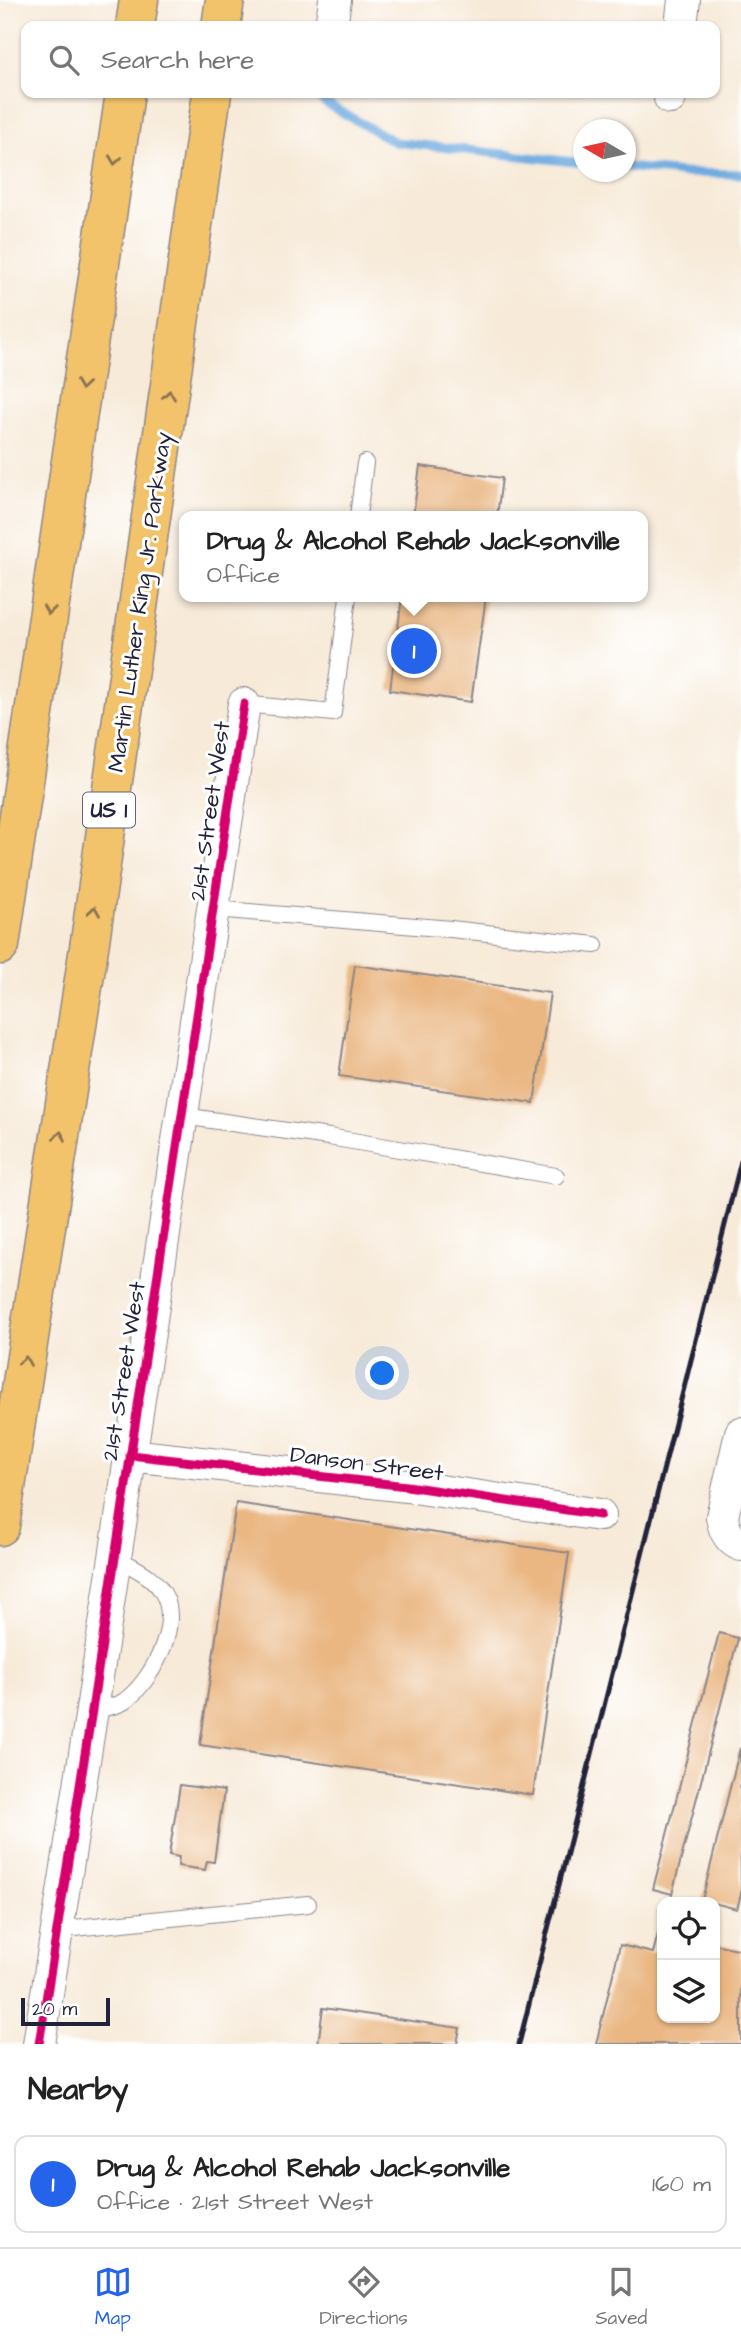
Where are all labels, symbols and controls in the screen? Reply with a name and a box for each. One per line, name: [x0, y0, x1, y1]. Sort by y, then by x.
search box: [21, 21, 720, 98]
icon: search: [45, 41, 83, 79]
text: Search here: [101, 42, 254, 78]
north arrow: [573, 119, 636, 182]
one-way arrow: [108, 154, 123, 166]
one-way arrow: [75, 379, 90, 391]
one-way arrow: [161, 390, 176, 401]
street label: Martin Luther King Jr. Parkway: [100, 430, 181, 774]
popup: [179, 511, 648, 602]
text: Drug & Alcohol Rehab Jacksonville: [207, 523, 620, 559]
text: Office: [207, 559, 280, 591]
one-way arrow: [42, 605, 57, 616]
pin: 1: [391, 625, 437, 677]
street label: 21st Street West: [182, 718, 239, 903]
road number: US 1: [83, 792, 135, 828]
one-way arrow: [86, 906, 101, 917]
one-way arrow: [52, 1131, 67, 1142]
street label: 21st Street West: [94, 1278, 154, 1463]
one-way arrow: [17, 1355, 32, 1367]
your location: [365, 1356, 399, 1390]
street label: Danson Street: [288, 1439, 446, 1489]
map controls: [657, 1897, 720, 2023]
button: locate: [657, 1897, 720, 1960]
button: layers: [657, 1960, 720, 2023]
scale bar: [21, 1995, 110, 2027]
text: 20 m: [32, 1996, 77, 2023]
text: Nearby: [28, 2069, 128, 2111]
text: Drug & Alcohol Rehab Jacksonville: [97, 2150, 510, 2186]
text: 1: [52, 2168, 54, 2200]
text: 160 m: [652, 2168, 711, 2200]
text: Office · 21st Street West: [97, 2186, 373, 2218]
tab: Map: [94, 2263, 132, 2332]
tab: Directions: [319, 2263, 408, 2332]
tab: Saved: [595, 2263, 647, 2332]

